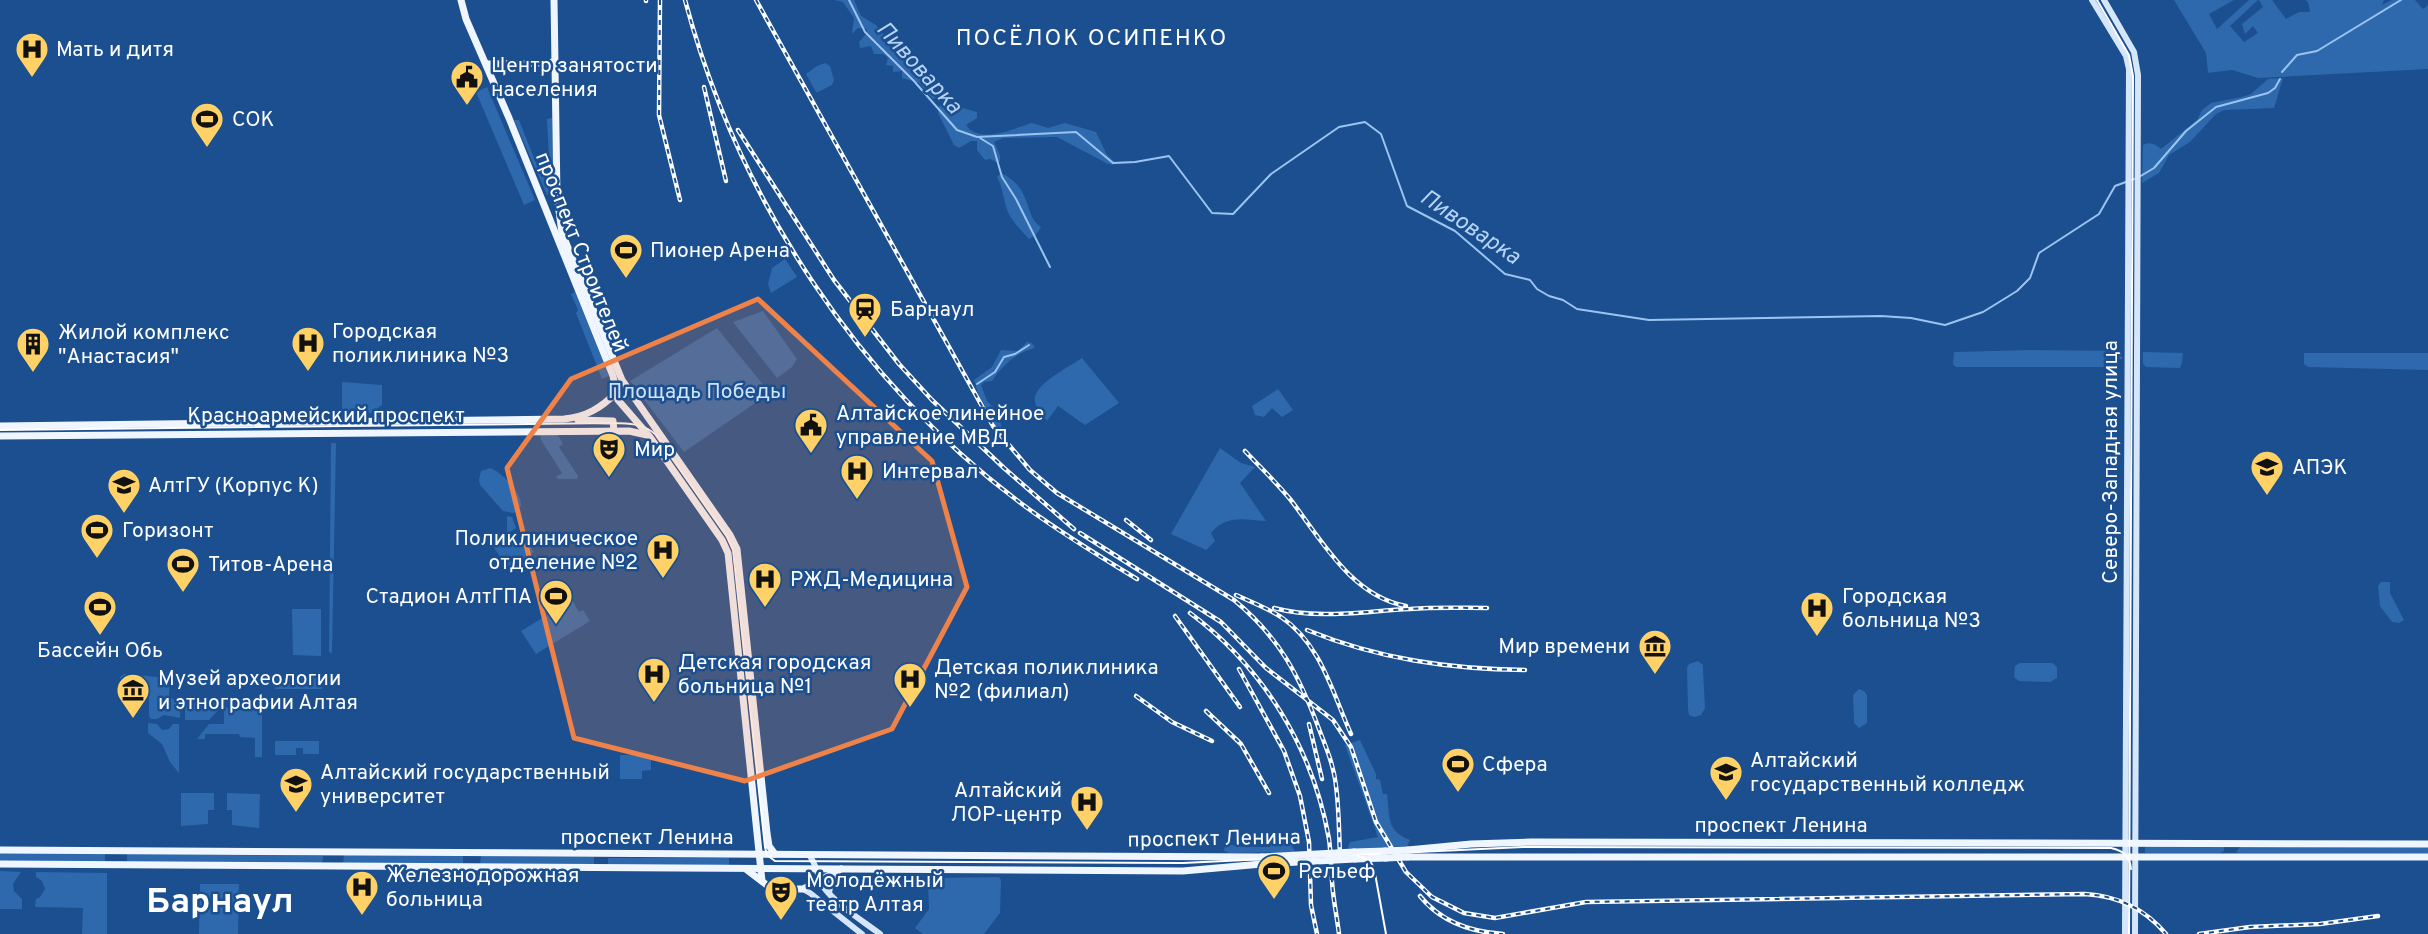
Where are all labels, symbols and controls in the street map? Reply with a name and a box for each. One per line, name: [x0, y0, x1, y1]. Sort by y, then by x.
water label: Пивоварка: [869, 16, 967, 121]
district label: ПОСЁЛОК ОСИПЕНКО: [956, 24, 1228, 54]
hospital icon: Мать и дитя: [13, 30, 51, 79]
place label: Мать и дитя: [56, 37, 174, 64]
place label: Центр занятости населения: [491, 53, 658, 104]
public building icon: Центр занятости населения: [448, 58, 486, 107]
sports icon: СОК: [188, 100, 226, 149]
place label: СОК: [232, 107, 274, 134]
street label: проспект Строителей: [528, 148, 633, 357]
water label: Пивоварка: [1414, 184, 1525, 272]
sports icon: Пионер Арена: [607, 231, 645, 280]
place label: Пионер Арена: [650, 238, 790, 265]
station icon: Барнаул: [846, 290, 884, 339]
place label: Барнаул: [890, 297, 974, 324]
place label: Городская поликлиника №3: [332, 319, 509, 370]
place label: Жилой комплекс "Анастасия": [58, 320, 230, 371]
hospital icon: Городская поликлиника №3: [289, 324, 327, 373]
building icon: Жилой комплекс "Анастасия": [14, 325, 52, 374]
street label: Северо-Западная улица: [2098, 340, 2125, 584]
park label: Площадь Победы: [608, 379, 786, 406]
place label: Алтайское линейное управление МВД: [836, 401, 1044, 452]
street label: Красноармейский проспект: [187, 403, 465, 430]
public building icon: Алтайское линейное управление МВД: [792, 406, 830, 455]
theatre icon: Мир: [590, 430, 628, 479]
place label: Мир: [634, 437, 675, 464]
school or university icon: АПЭК: [2248, 448, 2286, 497]
hospital icon: Интервал: [838, 452, 876, 501]
place label: АПЭК: [2292, 455, 2347, 482]
place label: Интервал: [882, 459, 978, 486]
school or university icon: АлтГУ (Корпус К): [105, 466, 143, 515]
place label: АлтГУ (Корпус К): [148, 473, 319, 500]
sports icon: Горизонт: [78, 511, 116, 560]
place label: Горизонт: [122, 518, 213, 545]
place label: Поликлиническое отделение №2: [455, 526, 638, 577]
hospital icon: Поликлиническое отделение №2: [644, 531, 682, 580]
sports icon: Титов-Арена: [164, 545, 202, 594]
place label: Титов-Арена: [208, 552, 333, 579]
hospital icon: РЖД-Медицина: [746, 560, 784, 609]
place label: РЖД-Медицина: [790, 567, 953, 594]
sports icon: Стадион АлтГПА: [537, 577, 575, 626]
place label: Стадион АлтГПА: [366, 584, 532, 611]
place label: Городская больница №3: [1842, 584, 1981, 635]
sports icon: Бассейн Обь: [81, 588, 119, 637]
hospital icon: Городская больница №3: [1798, 589, 1836, 638]
museum icon: Мир времени: [1636, 627, 1674, 676]
place label: Мир времени: [1498, 634, 1630, 661]
place label: Бассейн Обь: [37, 638, 163, 665]
place label: Детская городская больница №1: [678, 650, 871, 701]
hospital icon: Детская городская больница №1: [635, 655, 673, 704]
place label: Детская поликлиника №2 (филиал): [934, 655, 1159, 706]
hospital icon: Детская поликлиника №2 (филиал): [891, 660, 929, 709]
place label: Музей археологии и этнографии Алтая: [158, 666, 358, 717]
museum icon: Музей археологии и этнографии Алтая: [114, 671, 152, 720]
sports icon: Сфера: [1439, 745, 1477, 794]
place label: Алтайский государственный колледж: [1750, 748, 2025, 799]
place label: Сфера: [1482, 752, 1548, 779]
school or university icon: Алтайский государственный колледж: [1707, 753, 1745, 802]
place label: Алтайский государственный университет: [320, 760, 610, 811]
school or university icon: Алтайский государственный университет: [277, 765, 315, 814]
place label: Алтайский ЛОР-центр: [950, 778, 1062, 829]
hospital icon: Алтайский ЛОР-центр: [1068, 783, 1106, 832]
street label: проспект Ленина: [1694, 813, 1868, 840]
street label: проспект Ленина: [1127, 824, 1301, 855]
street label: проспект Ленина: [560, 825, 734, 852]
sports icon: Рельеф: [1255, 852, 1293, 901]
place label: Рельеф: [1298, 859, 1376, 886]
place label: Железнодорожная больница: [386, 863, 579, 914]
hospital icon: Железнодорожная больница: [343, 868, 381, 917]
place label: Молодёжный театр Алтая: [806, 868, 944, 919]
theatre icon: Молодёжный театр Алтая: [762, 873, 800, 922]
district label: Барнаул: [146, 881, 294, 925]

